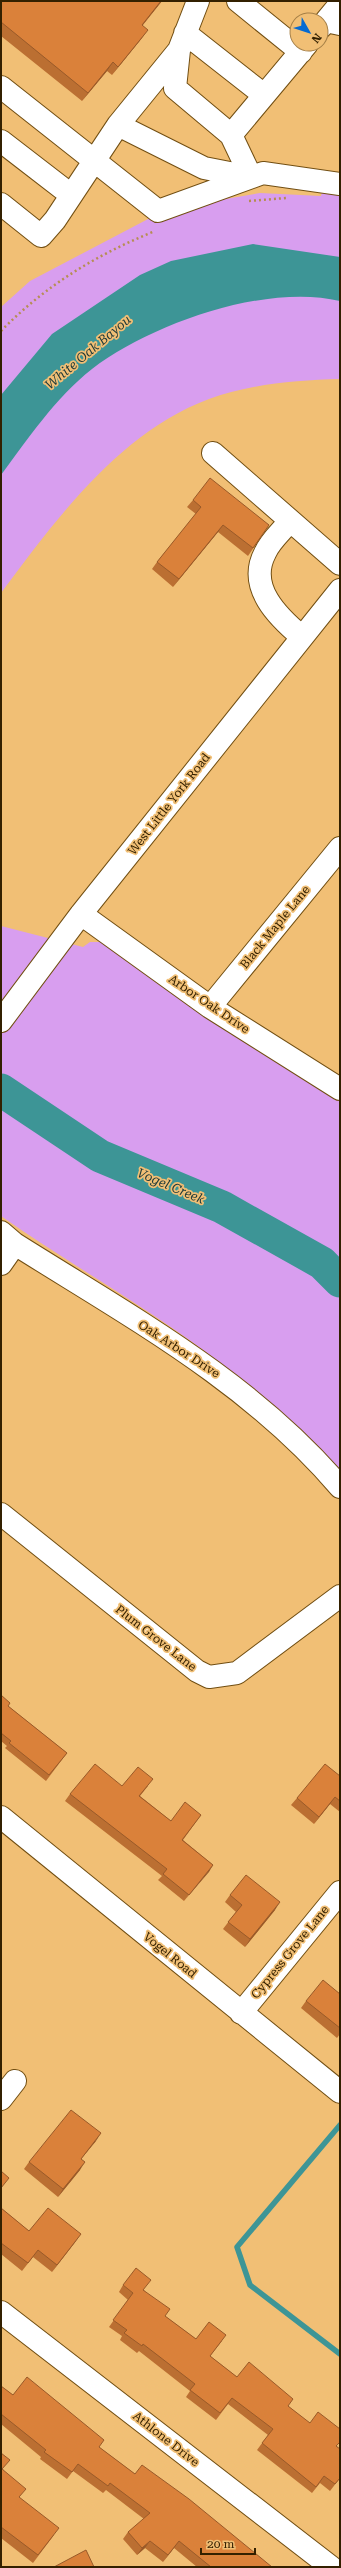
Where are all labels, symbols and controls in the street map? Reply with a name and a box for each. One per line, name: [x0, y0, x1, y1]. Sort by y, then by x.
north arrow: [289, 12, 329, 52]
text: N: [308, 31, 324, 46]
water label: White Oak Bayou: [42, 312, 134, 392]
street label: West Little York Road: [125, 750, 213, 858]
street label: Black Maple Lane: [237, 882, 313, 971]
street label: Arbor Oak Drive: [166, 972, 252, 1036]
water label: Vogel Creek: [135, 1165, 208, 1207]
street label: Oak Arbor Drive: [136, 1317, 223, 1381]
street label: Plum Grove Lane: [113, 1602, 200, 1674]
street label: Cypress Grove Lane: [248, 1902, 332, 2001]
street label: Vogel Road: [141, 1929, 200, 1981]
street label: Athlone Drive: [130, 2409, 202, 2469]
scale bar: [201, 2530, 255, 2556]
text: 20 m: [207, 2537, 234, 2551]

